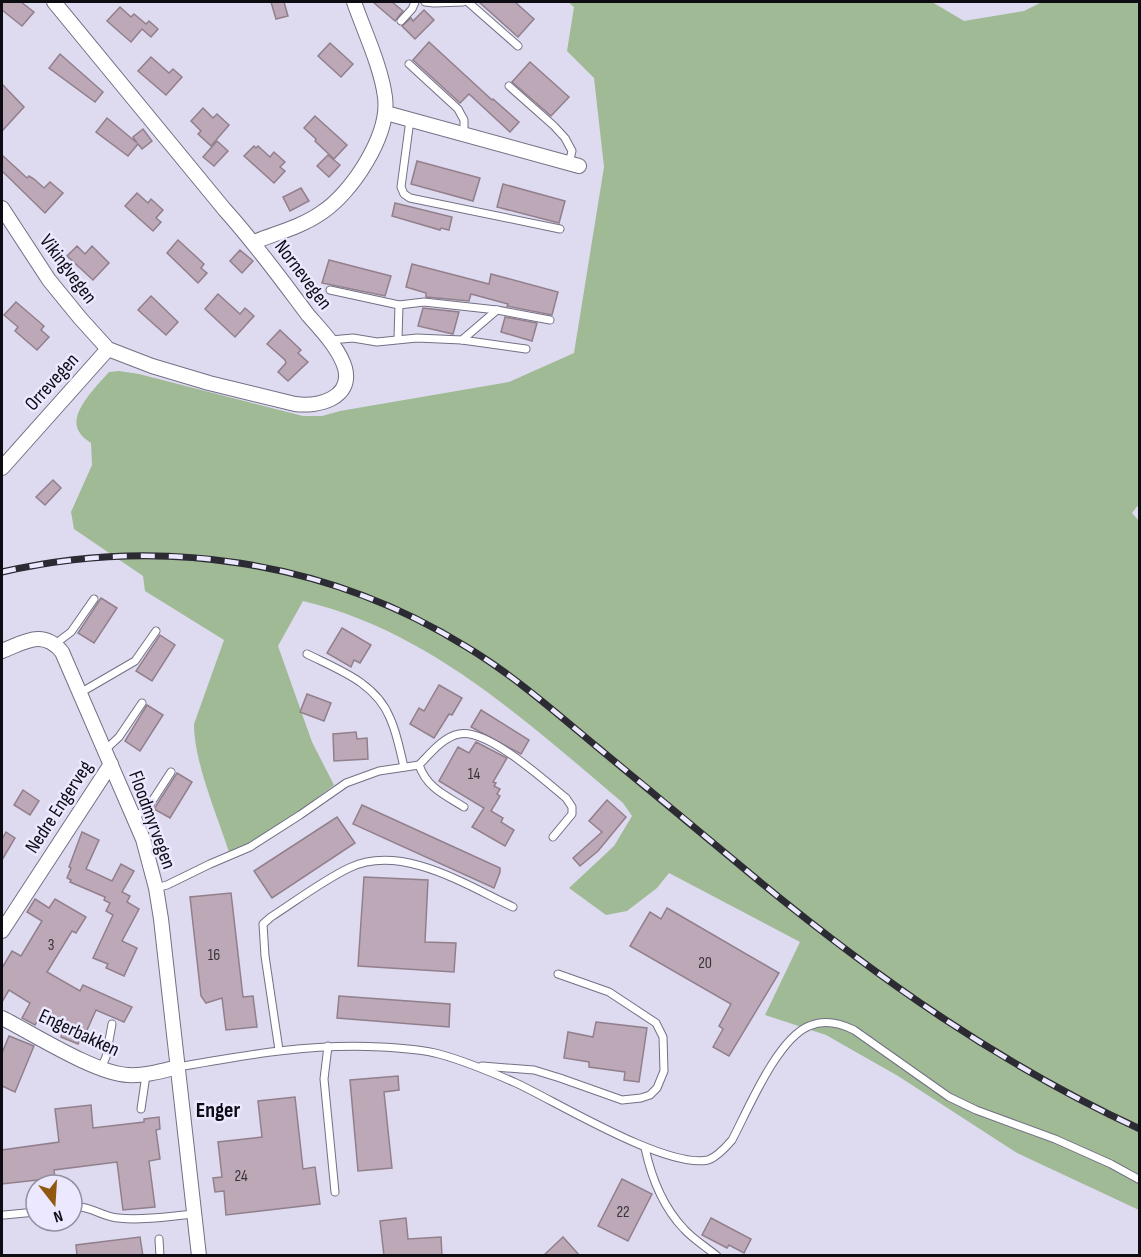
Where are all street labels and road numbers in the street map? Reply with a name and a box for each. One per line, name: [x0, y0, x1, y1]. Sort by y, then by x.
street label: Vikingvegen: [34, 230, 102, 308]
street label: Nornevegen: [269, 236, 337, 314]
street label: Orrevegen: [20, 348, 84, 416]
street label: Nedre Engerveg: [20, 756, 98, 858]
street label: Floodmyrvegen: [123, 768, 181, 872]
street label: Engerbakken: [35, 1004, 123, 1062]

